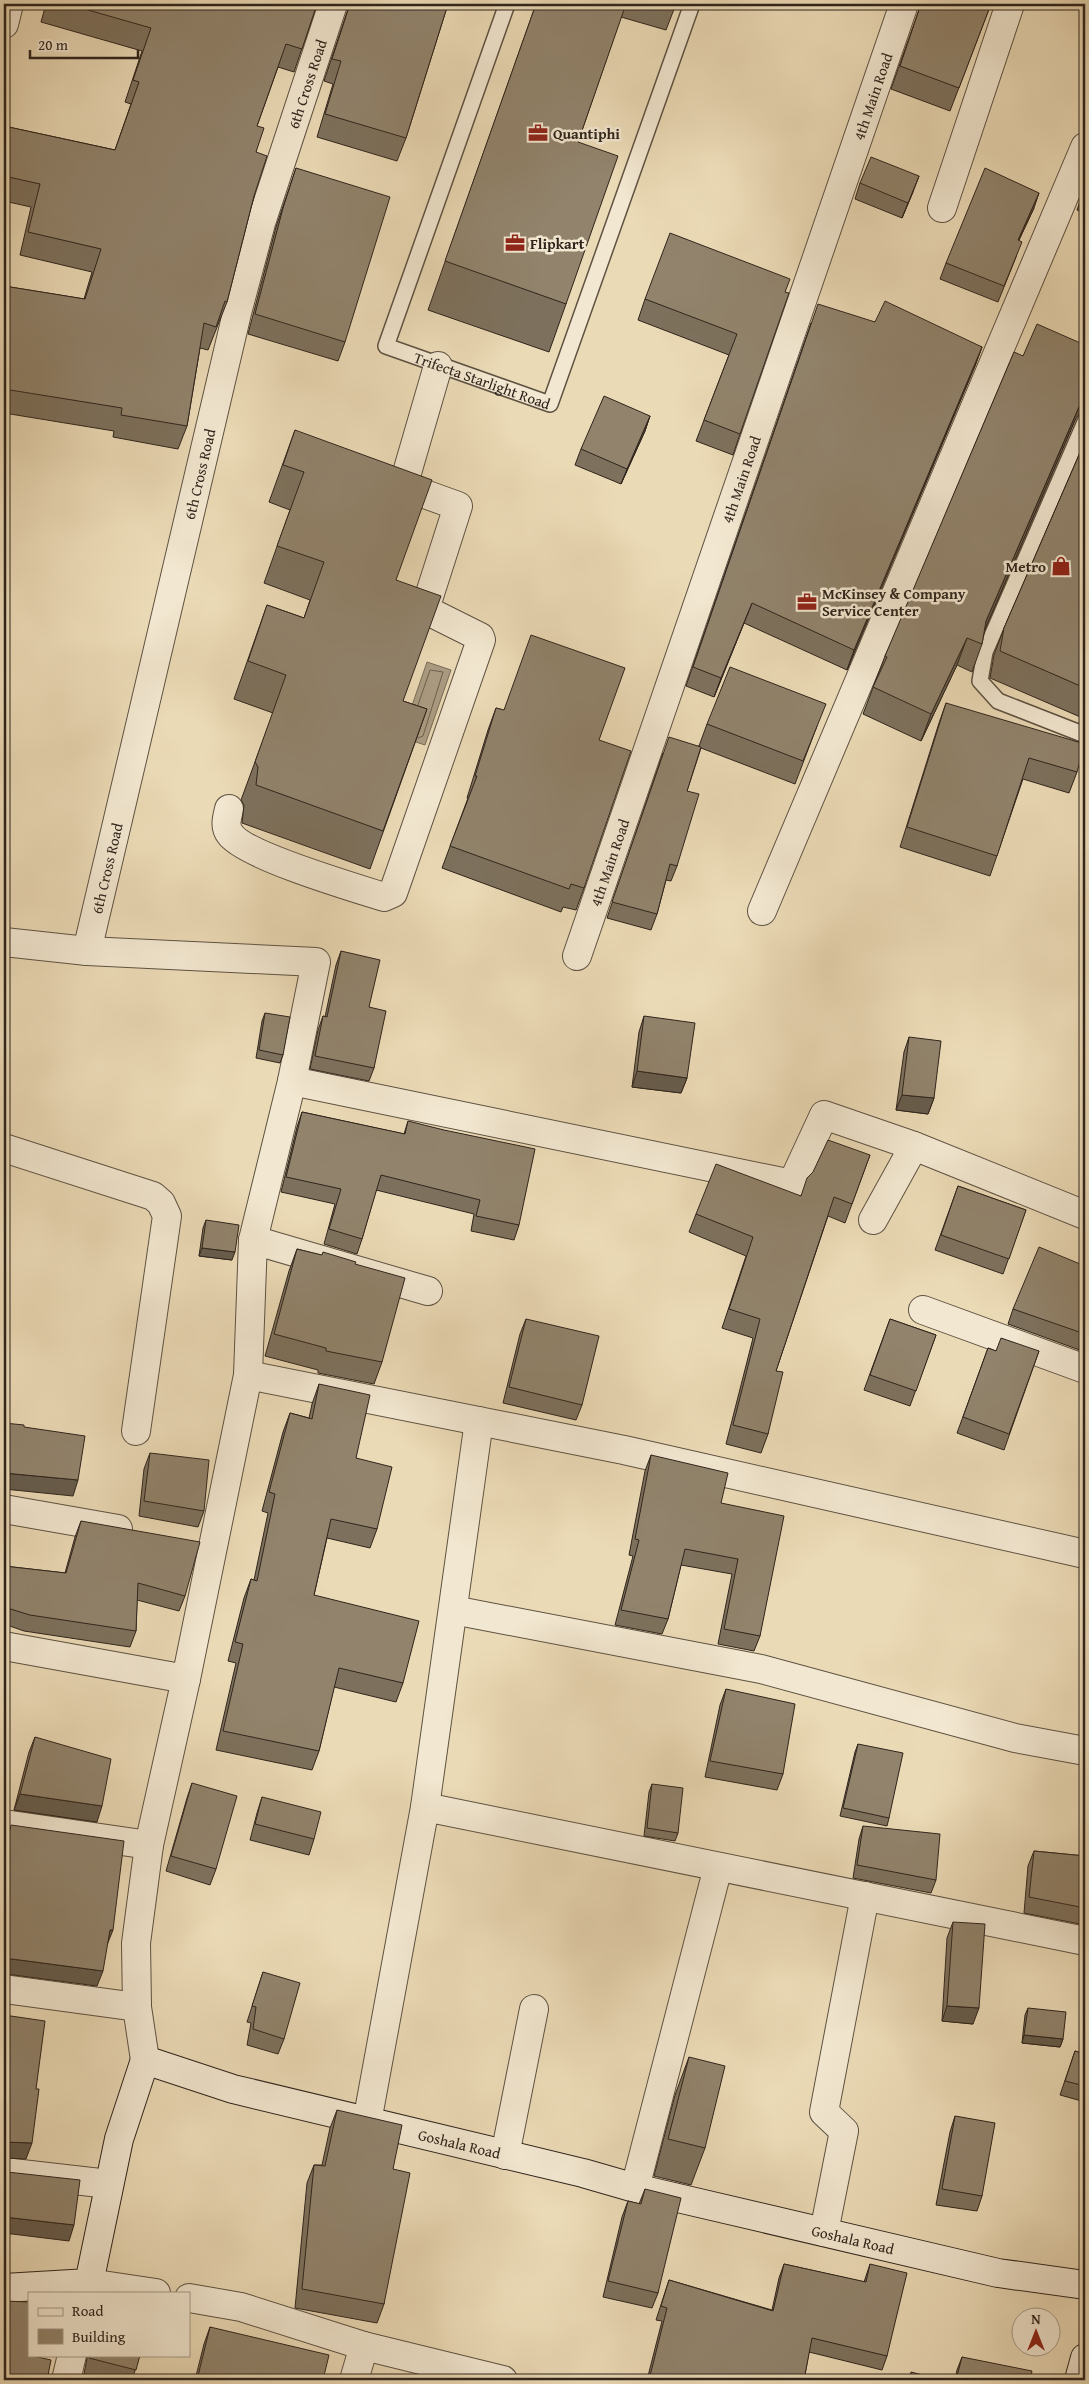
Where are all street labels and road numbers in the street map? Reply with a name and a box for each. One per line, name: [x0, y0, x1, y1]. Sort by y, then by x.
street label: 6th Cross Road: [282, 37, 331, 131]
street label: 4th Main Road: [848, 50, 897, 143]
street label: Trifecta Starlight Road: [411, 346, 553, 414]
street label: 6th Cross Road: [178, 426, 220, 522]
street label: 4th Main Road: [716, 433, 765, 526]
street label: 4th Main Road: [584, 816, 634, 909]
street label: 6th Cross Road: [86, 821, 127, 916]
street label: Goshala Road: [416, 2123, 503, 2163]
street label: Goshala Road: [810, 2219, 896, 2259]

